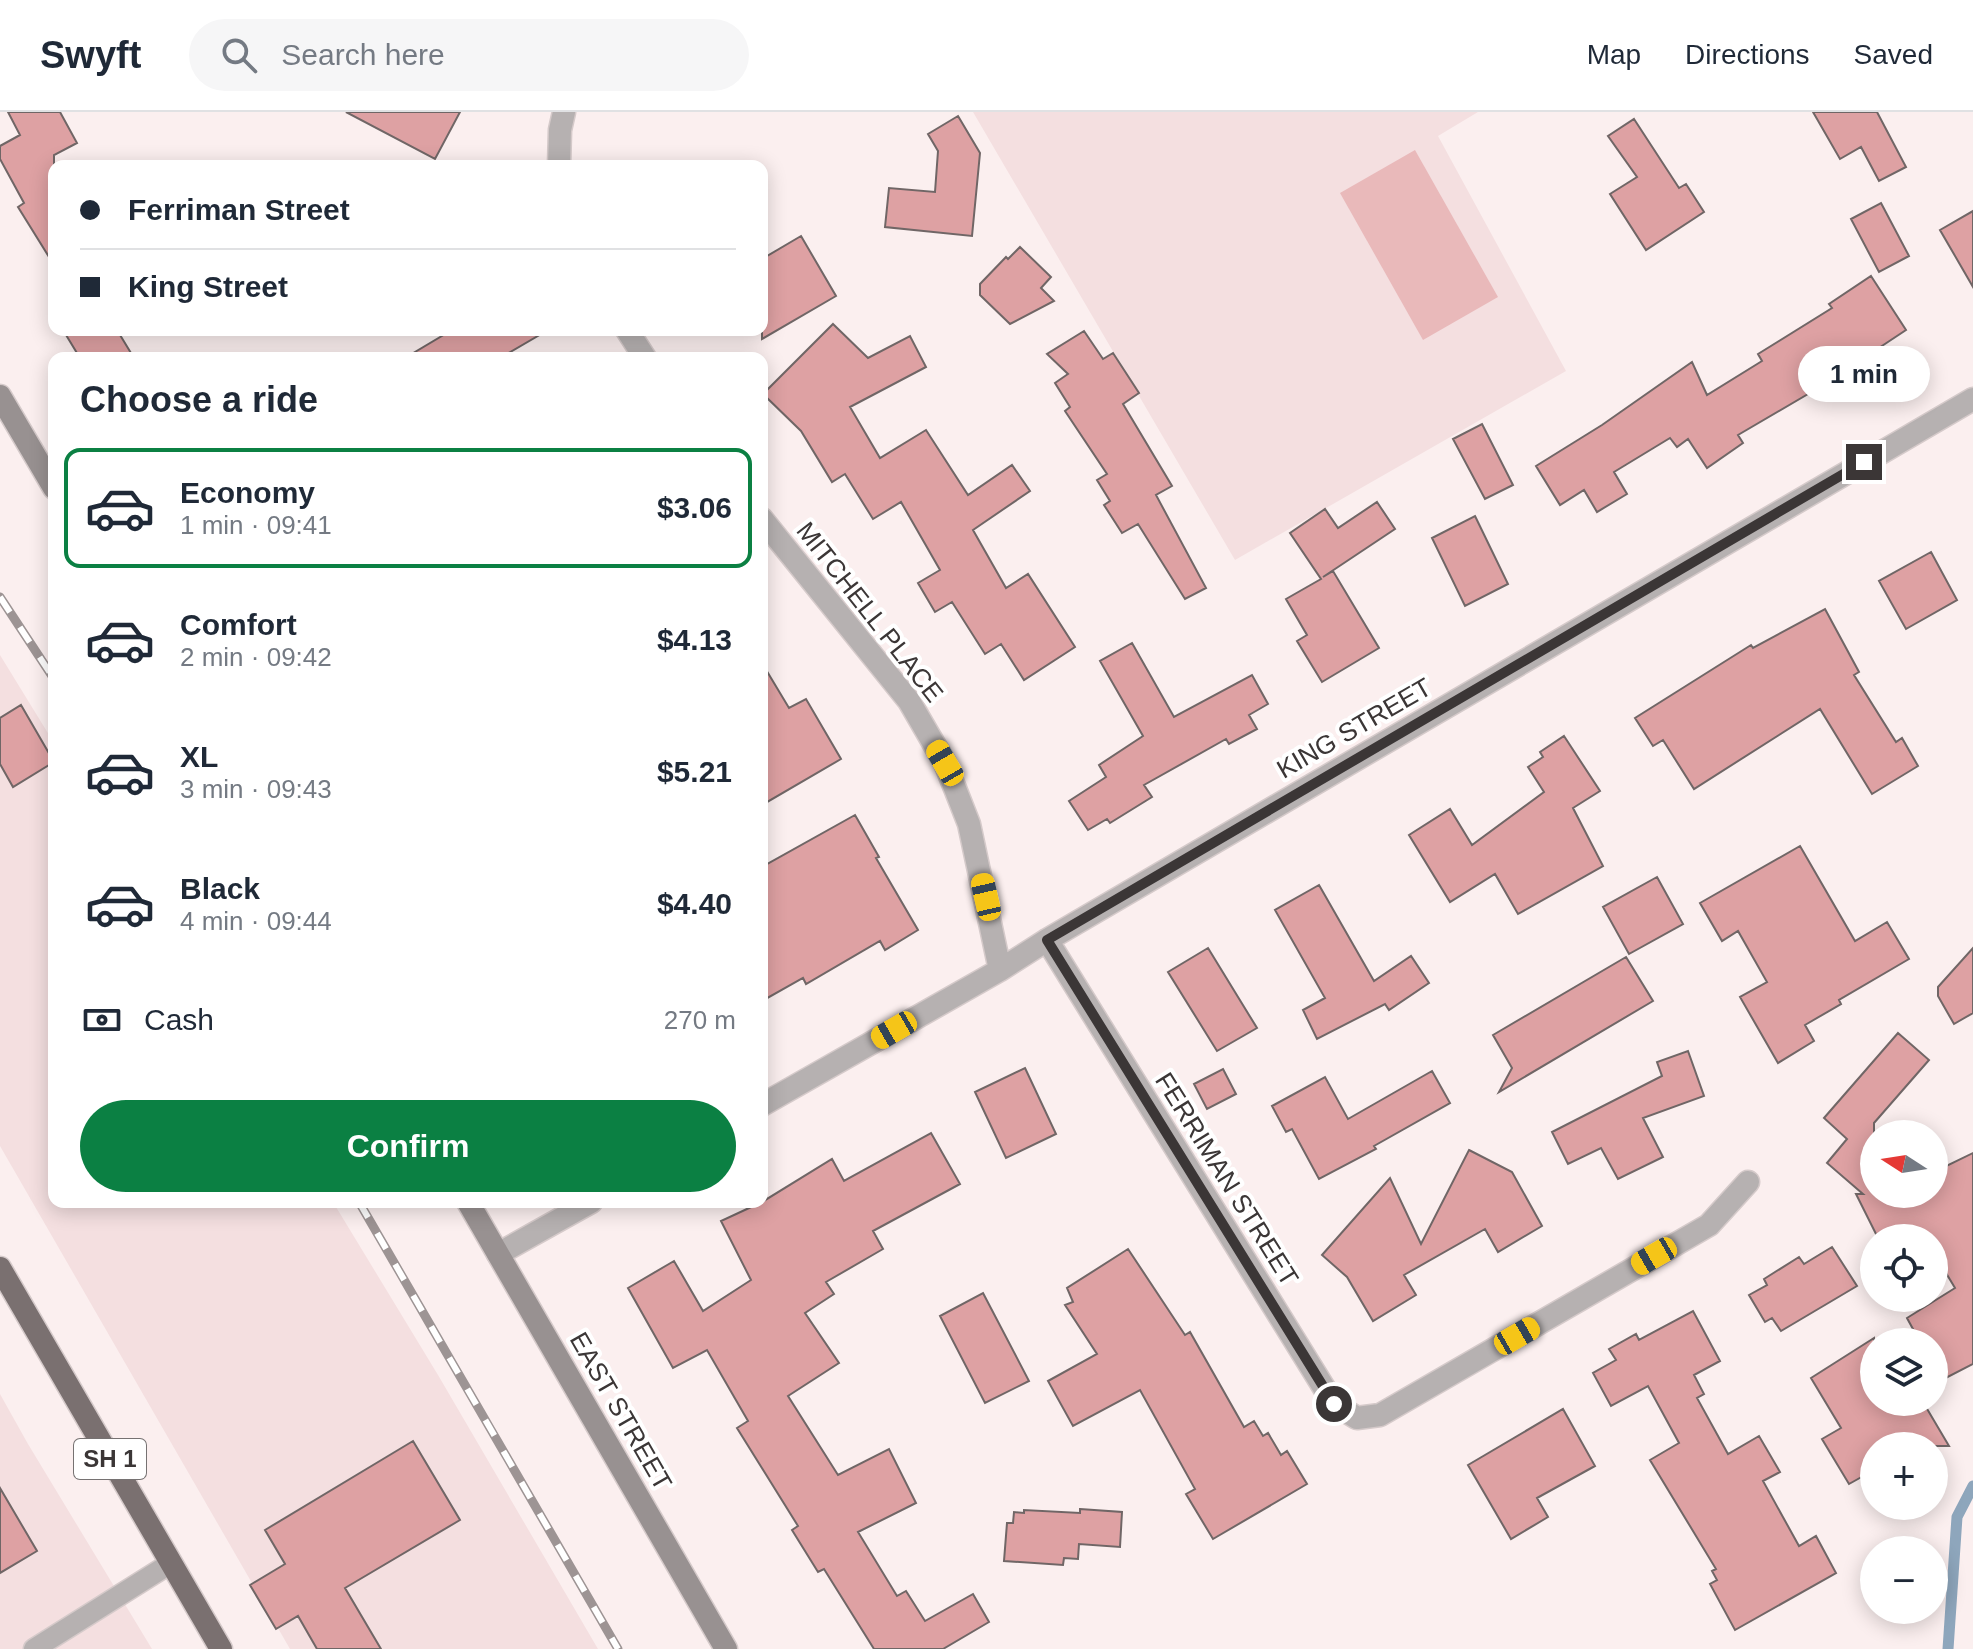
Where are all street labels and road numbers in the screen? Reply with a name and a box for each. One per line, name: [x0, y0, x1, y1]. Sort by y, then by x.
street label: MITCHELL PLACE: [790, 516, 950, 708]
street label: KING STREET: [1271, 672, 1437, 784]
street label: FERRIMAN STREET: [1149, 1067, 1305, 1291]
street label: EAST STREET: [564, 1327, 678, 1495]
road number: SH 1: [74, 1439, 146, 1479]

